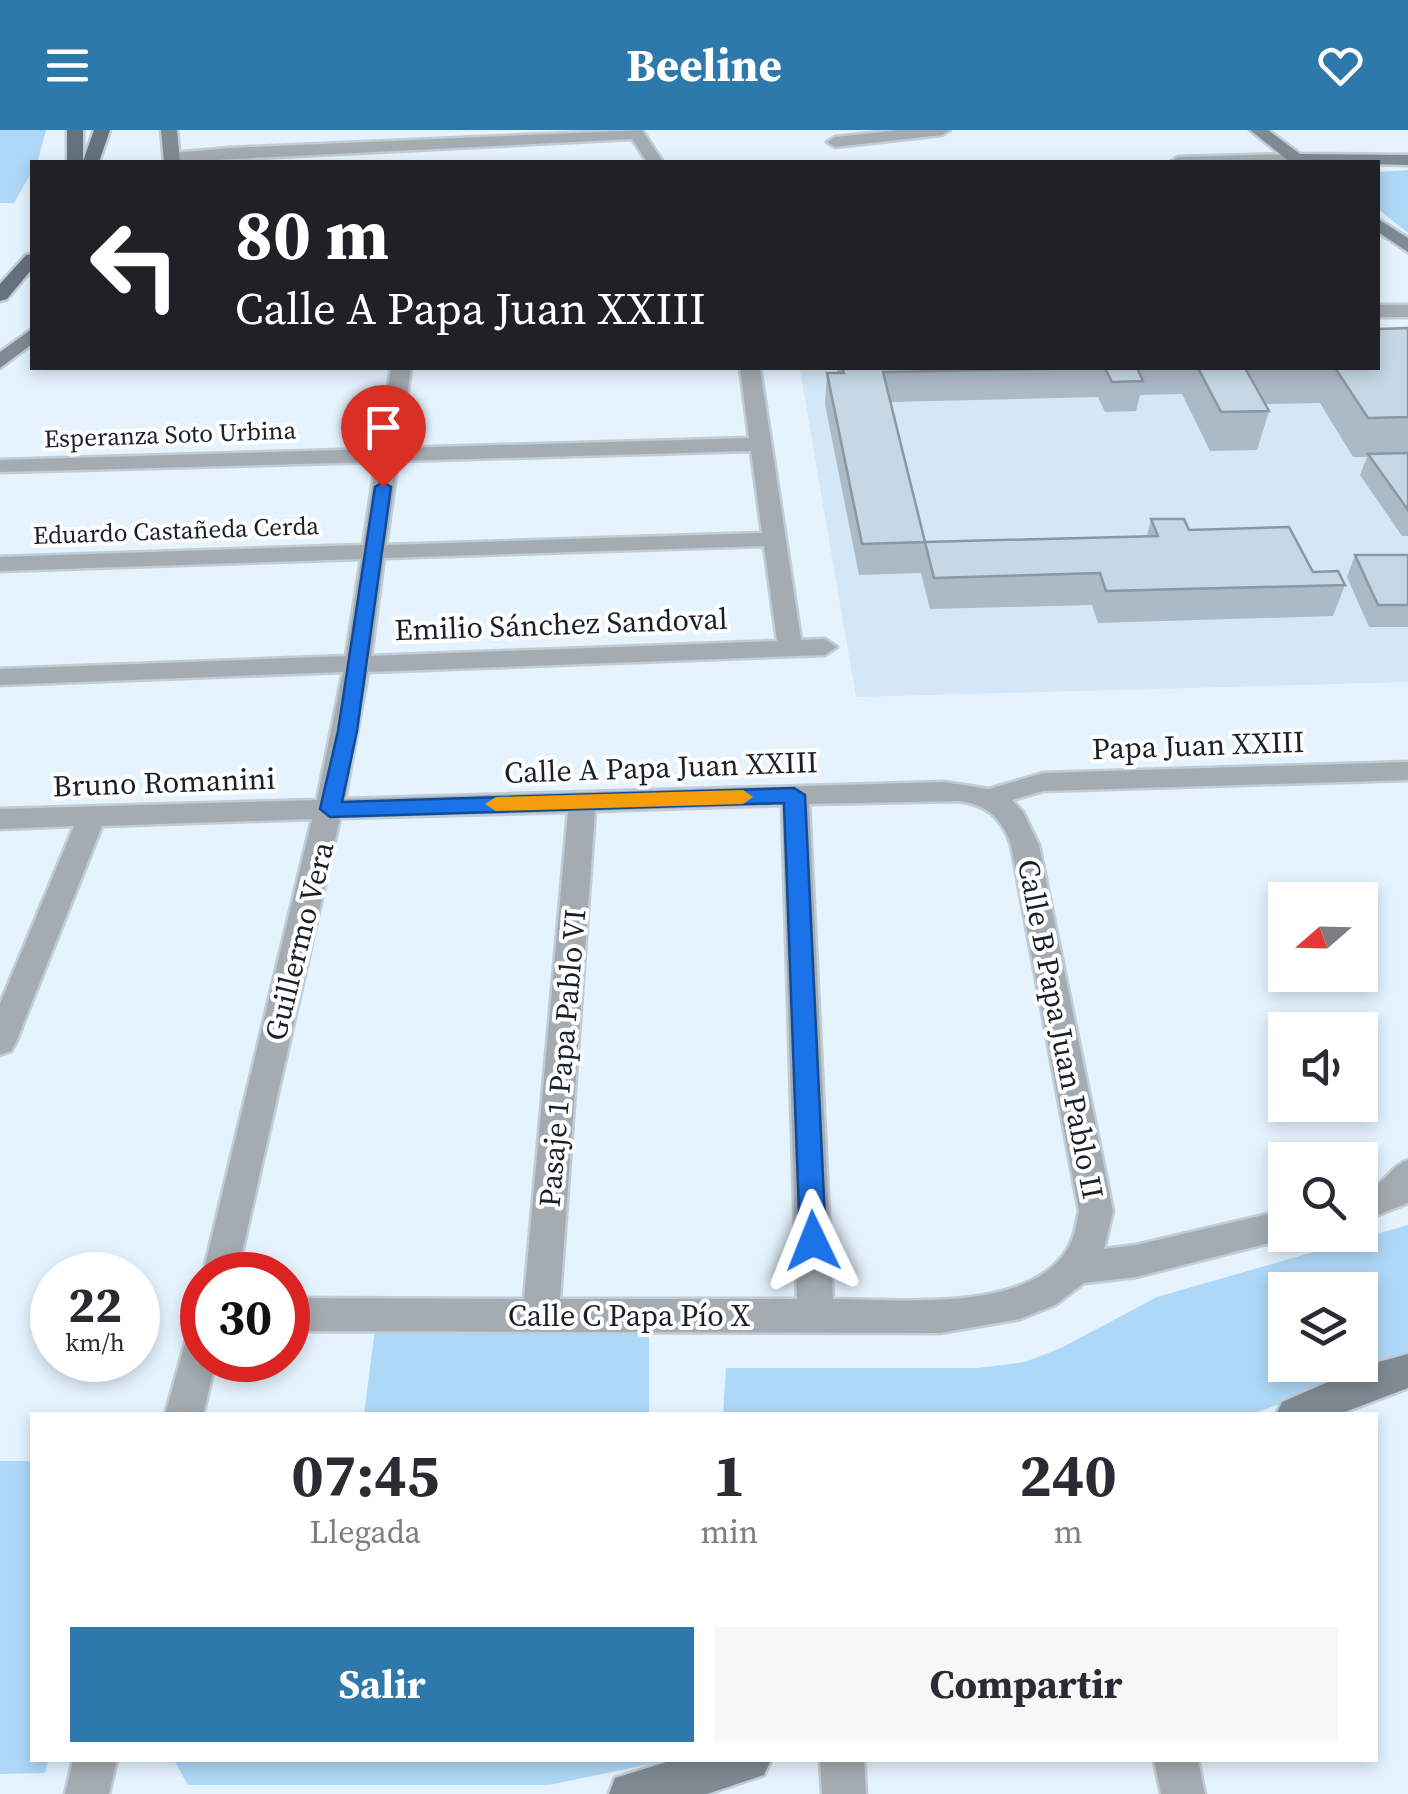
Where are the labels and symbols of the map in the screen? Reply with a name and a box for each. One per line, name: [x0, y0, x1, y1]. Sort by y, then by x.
pin: [341, 385, 426, 488]
street label: Esperanza Soto Urbina: [43, 413, 297, 455]
street label: Eduardo Castañeda Cerda: [32, 508, 320, 552]
street label: Emilio Sánchez Sandoval: [394, 598, 728, 650]
street label: Papa Juan XXIII: [1091, 721, 1305, 769]
street label: Calle A Papa Juan XXIII: [504, 741, 818, 793]
street label: Bruno Romanini: [52, 758, 276, 806]
street label: Guillermo Vera: [255, 837, 344, 1045]
street label: Calle B Papa Juan Pablo II: [1008, 856, 1114, 1202]
north arrow: [1268, 882, 1378, 992]
street label: Pasaje 1 Papa Pablo VI: [529, 907, 595, 1209]
position arrow: [761, 1189, 865, 1293]
speed limit sign: 30: [180, 1252, 310, 1382]
street label: Calle C Papa Pío X: [508, 1295, 751, 1336]

